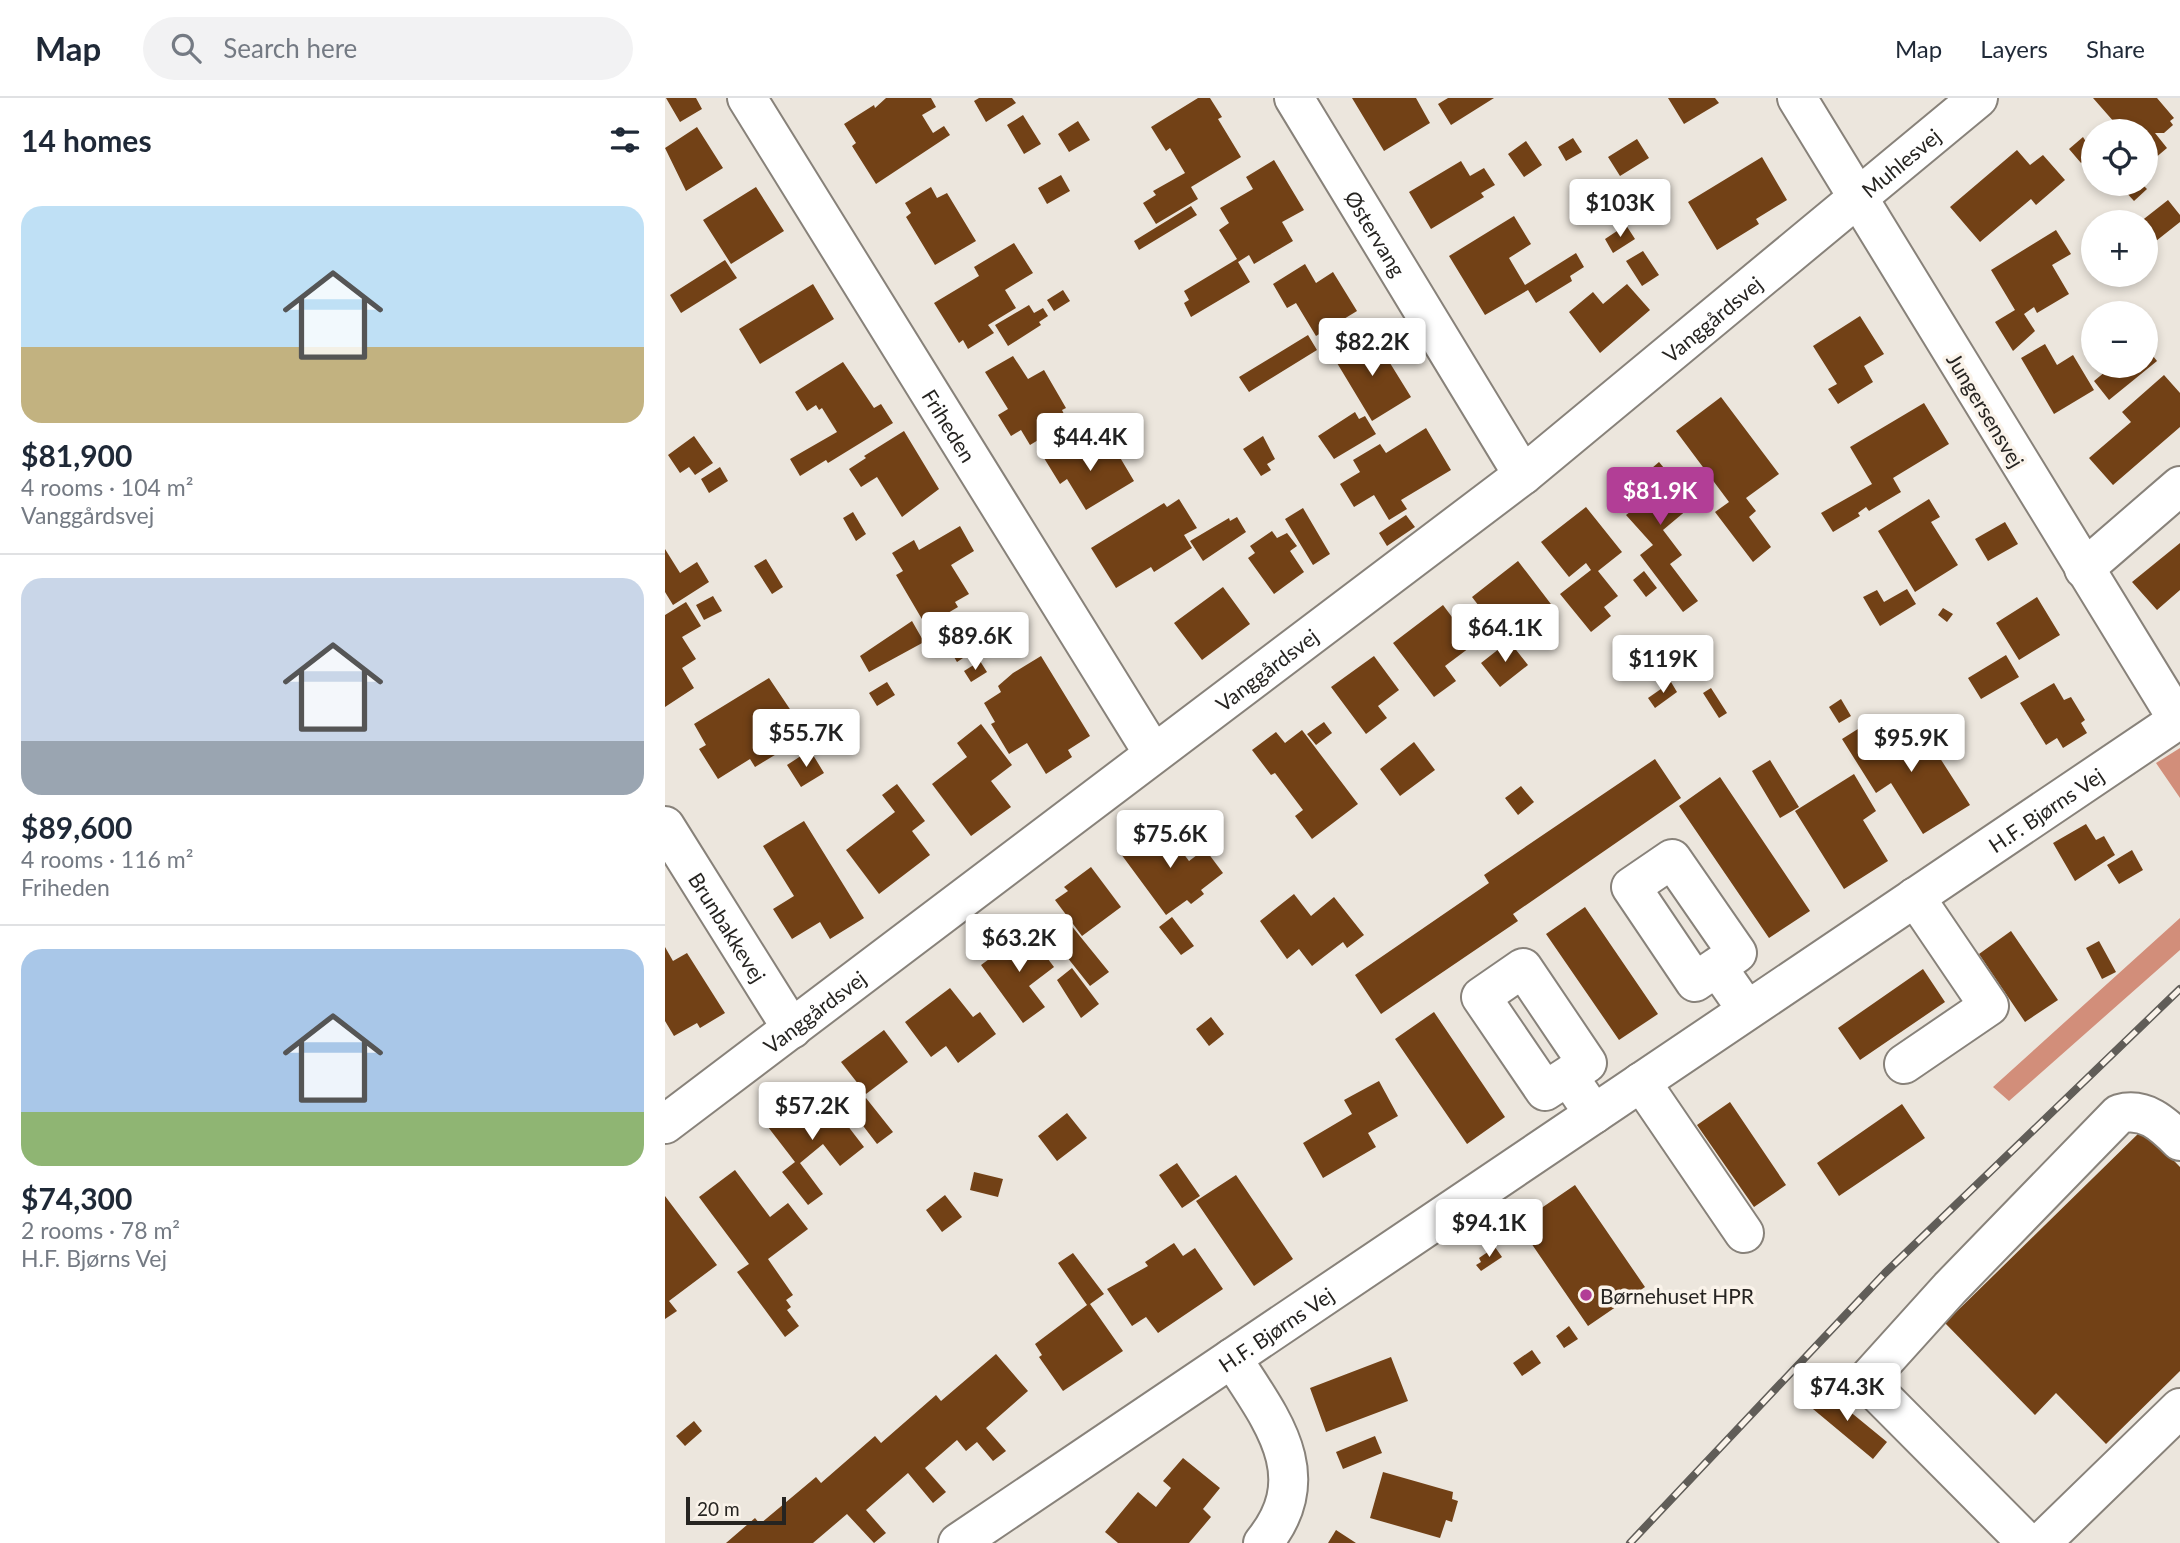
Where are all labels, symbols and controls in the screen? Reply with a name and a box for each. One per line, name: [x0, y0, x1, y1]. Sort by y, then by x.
search box: [143, 17, 633, 80]
text: Map: [35, 28, 101, 68]
icon: search: [167, 29, 205, 67]
text: Search here: [223, 32, 357, 64]
text: Map: [1895, 34, 1942, 63]
text: Layers: [1980, 34, 2048, 63]
text: Share: [2086, 34, 2145, 63]
map controls: [2081, 119, 2158, 378]
button: locate: [2081, 119, 2158, 196]
icon: filters: [606, 121, 644, 159]
text: 14 homes: [21, 122, 152, 158]
street label: Muhlesvej: [1856, 122, 1945, 202]
pin: $103K: [1571, 180, 1669, 239]
street label: Østervang: [1341, 186, 1412, 280]
text: $103K: [1585, 188, 1655, 216]
button: +: [2081, 210, 2158, 287]
icon: home: [270, 252, 396, 378]
street label: Vanggårdsvej: [1657, 270, 1767, 367]
button: −: [2081, 301, 2158, 378]
pin: $82.2K: [1315, 318, 1429, 378]
text: $82.2K: [1335, 327, 1409, 355]
street label: Jungersensvej: [1942, 348, 2030, 472]
street label: Friheden: [918, 384, 982, 466]
pin: $44.4K: [1033, 414, 1147, 473]
text: $44.4K: [1053, 422, 1127, 450]
text: $81,900: [21, 437, 132, 473]
pin: $81.9K: [1603, 468, 1717, 527]
text: 4 rooms · 104 m²: [21, 473, 193, 501]
text: $81.9K: [1623, 476, 1697, 504]
text: Vanggårdsvej: [21, 501, 154, 529]
pin: $64.1K: [1448, 604, 1562, 664]
pin: $89.6K: [918, 612, 1032, 672]
text: $64.1K: [1468, 613, 1542, 641]
text: $89.6K: [938, 621, 1012, 649]
street label: Vanggårdsvej: [1210, 622, 1322, 716]
icon: home: [270, 624, 396, 750]
pin: $119K: [1614, 636, 1712, 695]
text: $119K: [1628, 644, 1698, 672]
pin: $55.7K: [749, 710, 863, 769]
pin: $95.9K: [1854, 714, 1968, 774]
text: $55.7K: [769, 718, 843, 746]
text: $95.9K: [1874, 723, 1948, 751]
street label: H.F. Bjørns Vej: [1983, 762, 2108, 857]
text: $89,600: [21, 809, 132, 845]
pin: $75.6K: [1113, 810, 1227, 870]
text: $75.6K: [1133, 819, 1207, 847]
text: 4 rooms · 116 m²: [21, 845, 193, 873]
street label: Brunbakkevej: [684, 867, 772, 986]
text: Friheden: [21, 873, 110, 901]
pin: $63.2K: [962, 914, 1076, 974]
text: $63.2K: [982, 923, 1056, 951]
street label: Vanggårdsvej: [758, 965, 870, 1058]
icon: home: [270, 995, 396, 1121]
pin: $57.2K: [755, 1082, 869, 1142]
text: $57.2K: [775, 1091, 849, 1119]
text: $74,300: [21, 1180, 132, 1216]
pin: $94.1K: [1432, 1200, 1546, 1259]
text: $94.1K: [1452, 1208, 1526, 1236]
text: 2 rooms · 78 m²: [21, 1216, 180, 1244]
text: H.F. Bjørns Vej: [21, 1244, 167, 1272]
street label: H.F. Bjørns Vej: [1213, 1281, 1338, 1376]
place label: Børnehuset HPR: [1600, 1283, 1755, 1308]
marker: Børnehuset HPR: [1578, 1287, 1594, 1303]
pin: $74.3K: [1790, 1364, 1904, 1423]
text: $74.3K: [1810, 1372, 1884, 1400]
scale bar: [686, 1494, 786, 1526]
text: 20 m: [697, 1497, 740, 1520]

